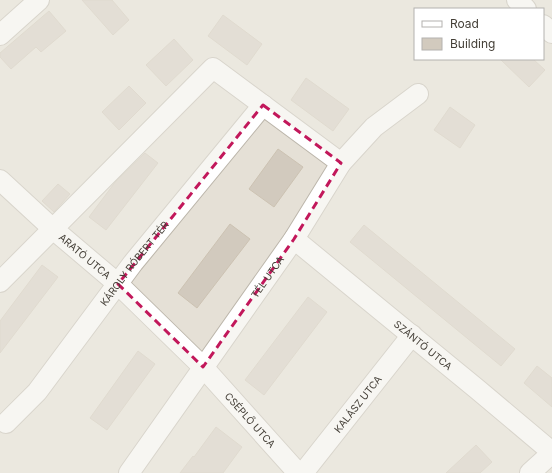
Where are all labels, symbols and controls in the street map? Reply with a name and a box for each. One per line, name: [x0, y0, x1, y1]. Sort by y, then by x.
legend: [414, 8, 544, 60]
text: Road: [450, 16, 479, 31]
text: Building: [450, 36, 495, 51]
street label: KÁROLY RÓBERT TÉR: [97, 218, 171, 308]
street label: ARATÓ UTCA: [57, 231, 113, 281]
street label: TÉL UTCA: [248, 253, 286, 300]
street label: SZÁNTÓ UTCA: [392, 318, 455, 372]
street label: KALÁSZ UTCA: [331, 373, 384, 435]
street label: CSÉPLŐ UTCA: [223, 390, 278, 450]

